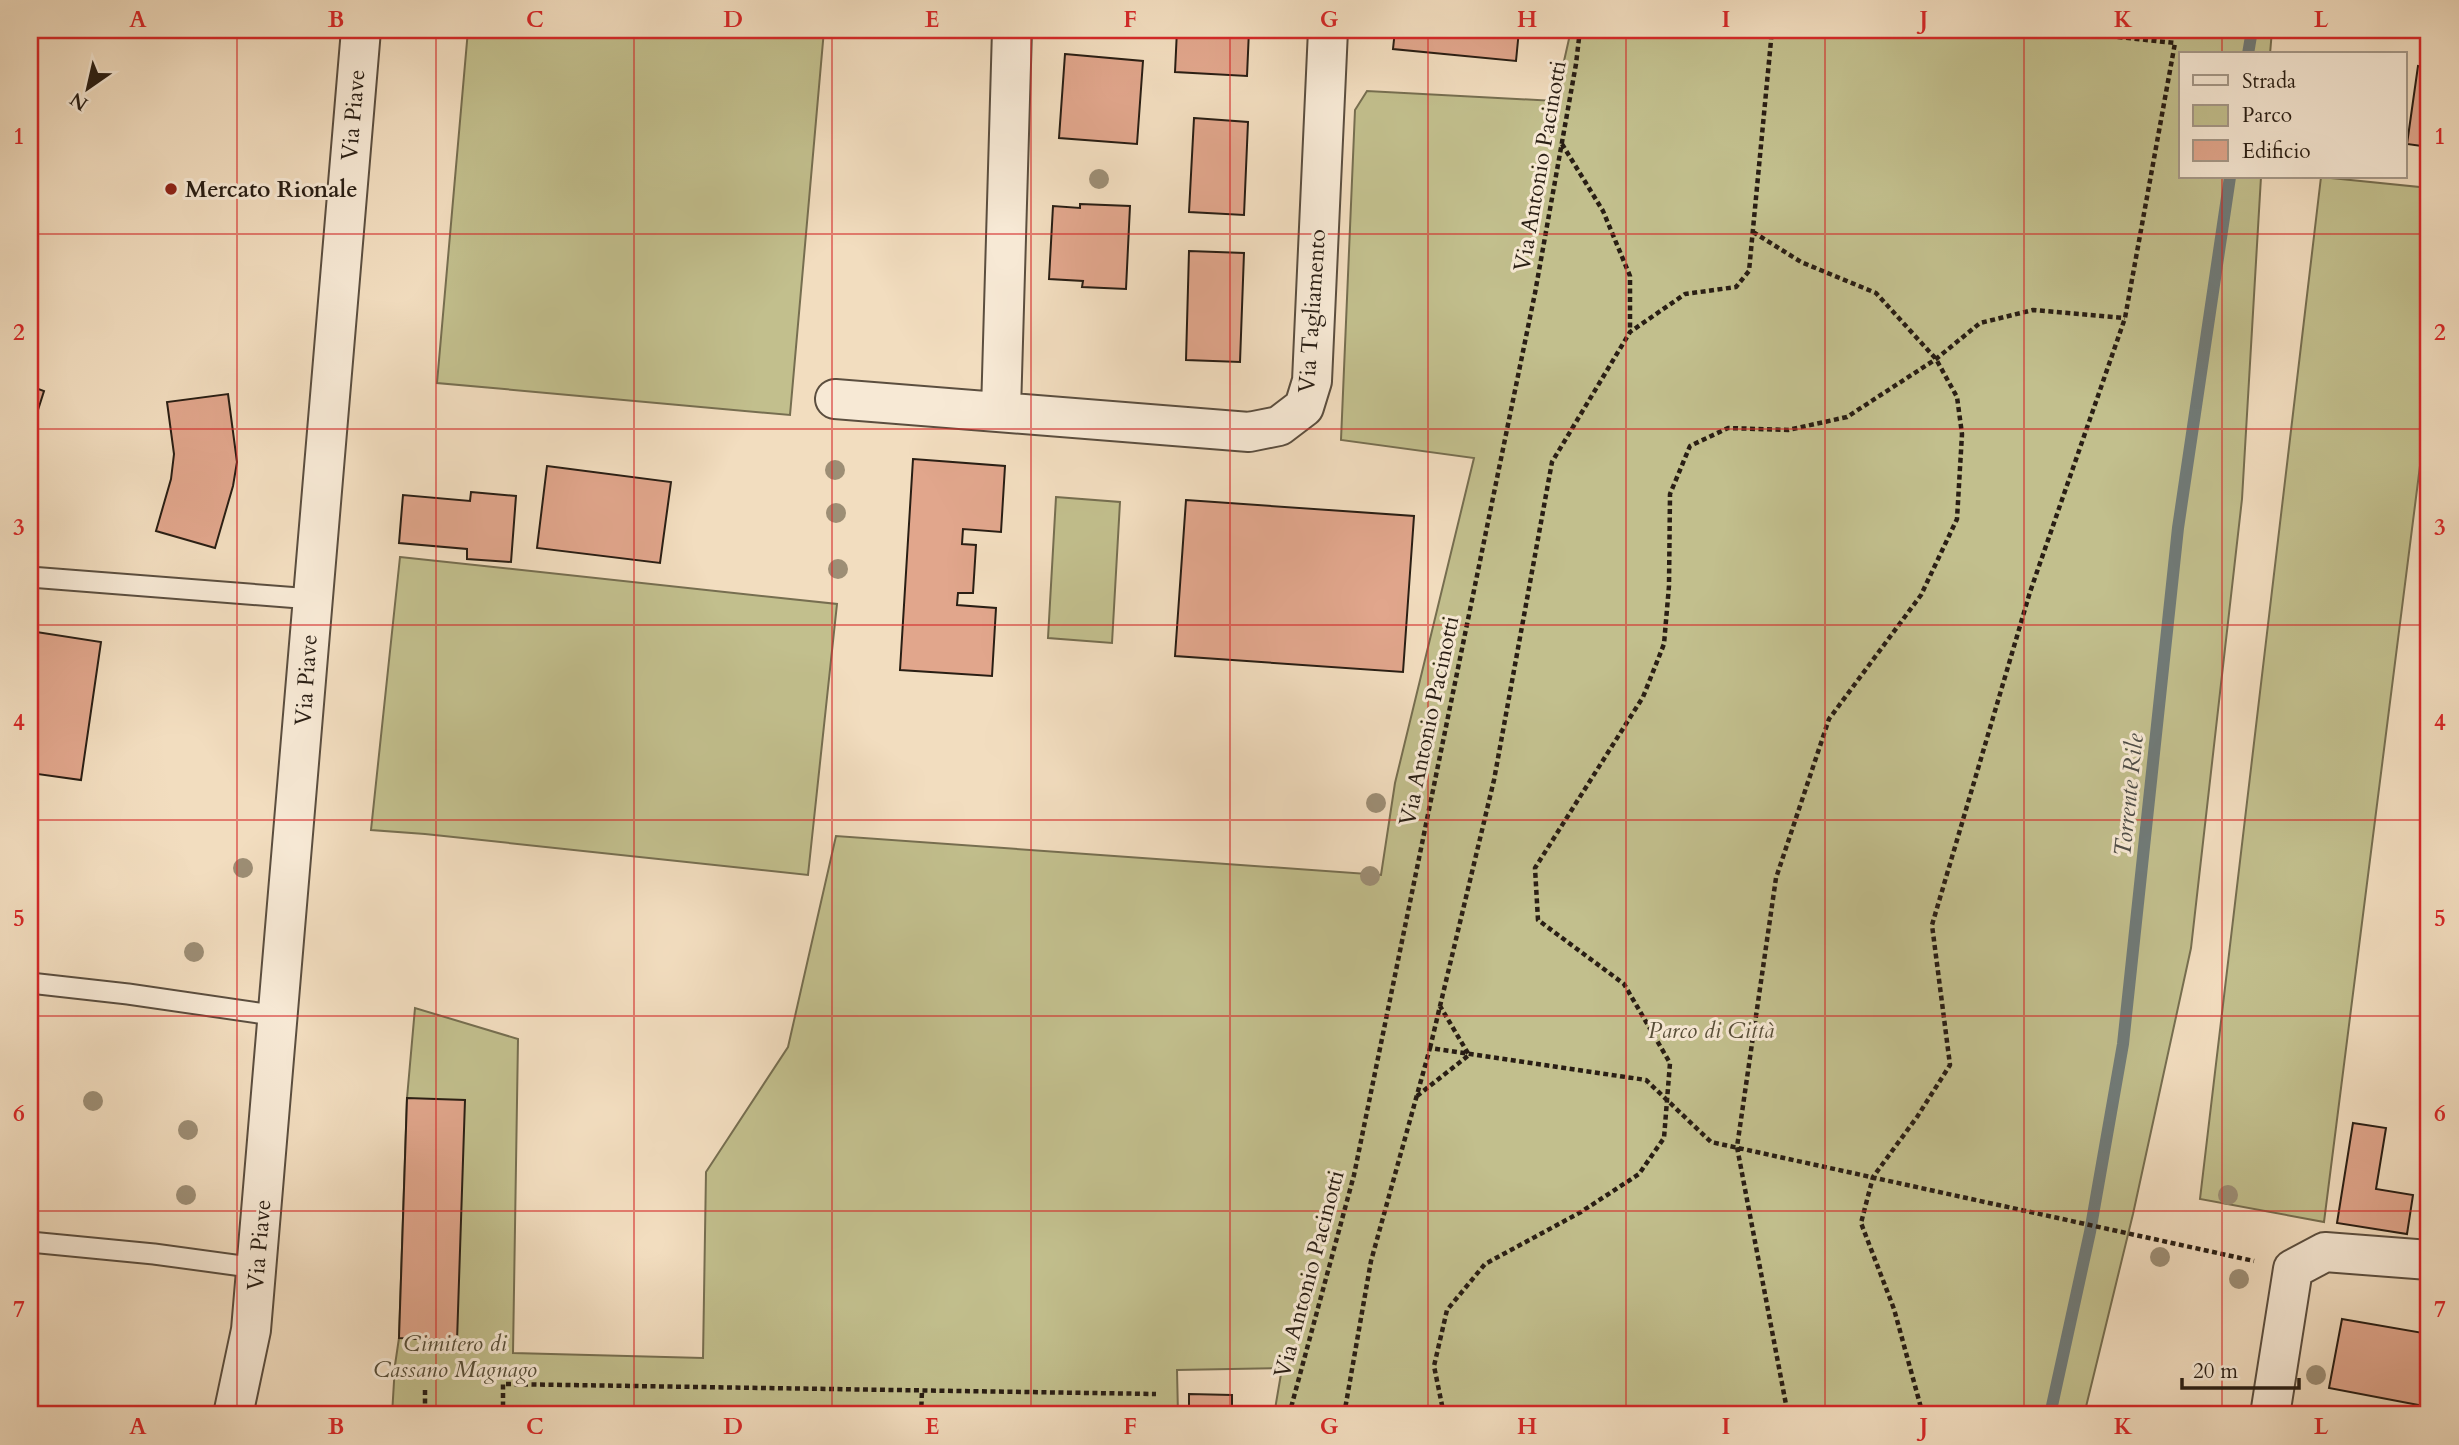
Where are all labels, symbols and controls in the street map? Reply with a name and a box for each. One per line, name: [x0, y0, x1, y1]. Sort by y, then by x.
text: A: [129, 4, 147, 35]
text: B: [328, 4, 344, 35]
text: C: [526, 4, 544, 35]
text: D: [723, 4, 743, 35]
text: E: [925, 4, 939, 35]
text: F: [1123, 4, 1137, 35]
text: G: [1320, 4, 1339, 35]
text: H: [1517, 4, 1537, 35]
text: I: [1722, 4, 1730, 35]
text: J: [1917, 4, 1928, 35]
text: K: [2114, 4, 2133, 35]
text: L: [2314, 4, 2329, 35]
north arrow: [52, 52, 122, 122]
legend: [2179, 52, 2406, 178]
street label: Via Antonio Pacinotti: [1506, 58, 1574, 274]
text: Strada: [2242, 67, 2296, 96]
street label: Via Piave: [334, 68, 372, 162]
text: N: [65, 86, 93, 117]
text: Parco: [2242, 101, 2292, 130]
text: 1: [13, 121, 25, 152]
text: 1: [2434, 121, 2446, 152]
text: Edificio: [2242, 137, 2311, 166]
place label: Mercato Rionale: [185, 174, 358, 205]
marker: Mercato Rionale: [163, 181, 179, 197]
street label: Via Tagliamento: [1291, 228, 1333, 394]
text: 2: [13, 317, 25, 348]
text: 2: [2434, 317, 2446, 348]
text: 3: [13, 512, 25, 543]
text: 3: [2434, 512, 2446, 543]
street label: Via Antonio Pacinotti: [1392, 613, 1466, 829]
street label: Via Piave: [287, 633, 325, 727]
text: 4: [13, 707, 25, 738]
text: 4: [2434, 707, 2446, 738]
water label: Torrente Rile: [2106, 731, 2152, 858]
text: 5: [13, 903, 25, 934]
text: 5: [2434, 903, 2446, 934]
park label: Parco di Città: [1648, 1015, 1774, 1046]
text: 6: [13, 1098, 25, 1129]
text: 6: [2434, 1098, 2446, 1129]
street label: Via Antonio Pacinotti: [1266, 1167, 1352, 1381]
street label: Via Piave: [240, 1198, 278, 1292]
text: 7: [13, 1294, 25, 1325]
text: 7: [2434, 1294, 2446, 1325]
park label: Cimitero di Cassano Magnago: [373, 1328, 537, 1385]
scale bar: [2182, 1347, 2300, 1391]
text: 20 m: [2193, 1357, 2238, 1386]
text: A: [129, 1411, 147, 1442]
text: B: [328, 1411, 344, 1442]
text: C: [526, 1411, 544, 1442]
text: D: [723, 1411, 743, 1442]
text: E: [925, 1411, 939, 1442]
text: F: [1123, 1411, 1137, 1442]
text: G: [1320, 1411, 1339, 1442]
text: H: [1517, 1411, 1537, 1442]
text: I: [1722, 1411, 1730, 1442]
text: J: [1917, 1411, 1928, 1442]
text: K: [2114, 1411, 2133, 1442]
text: L: [2314, 1411, 2329, 1442]

